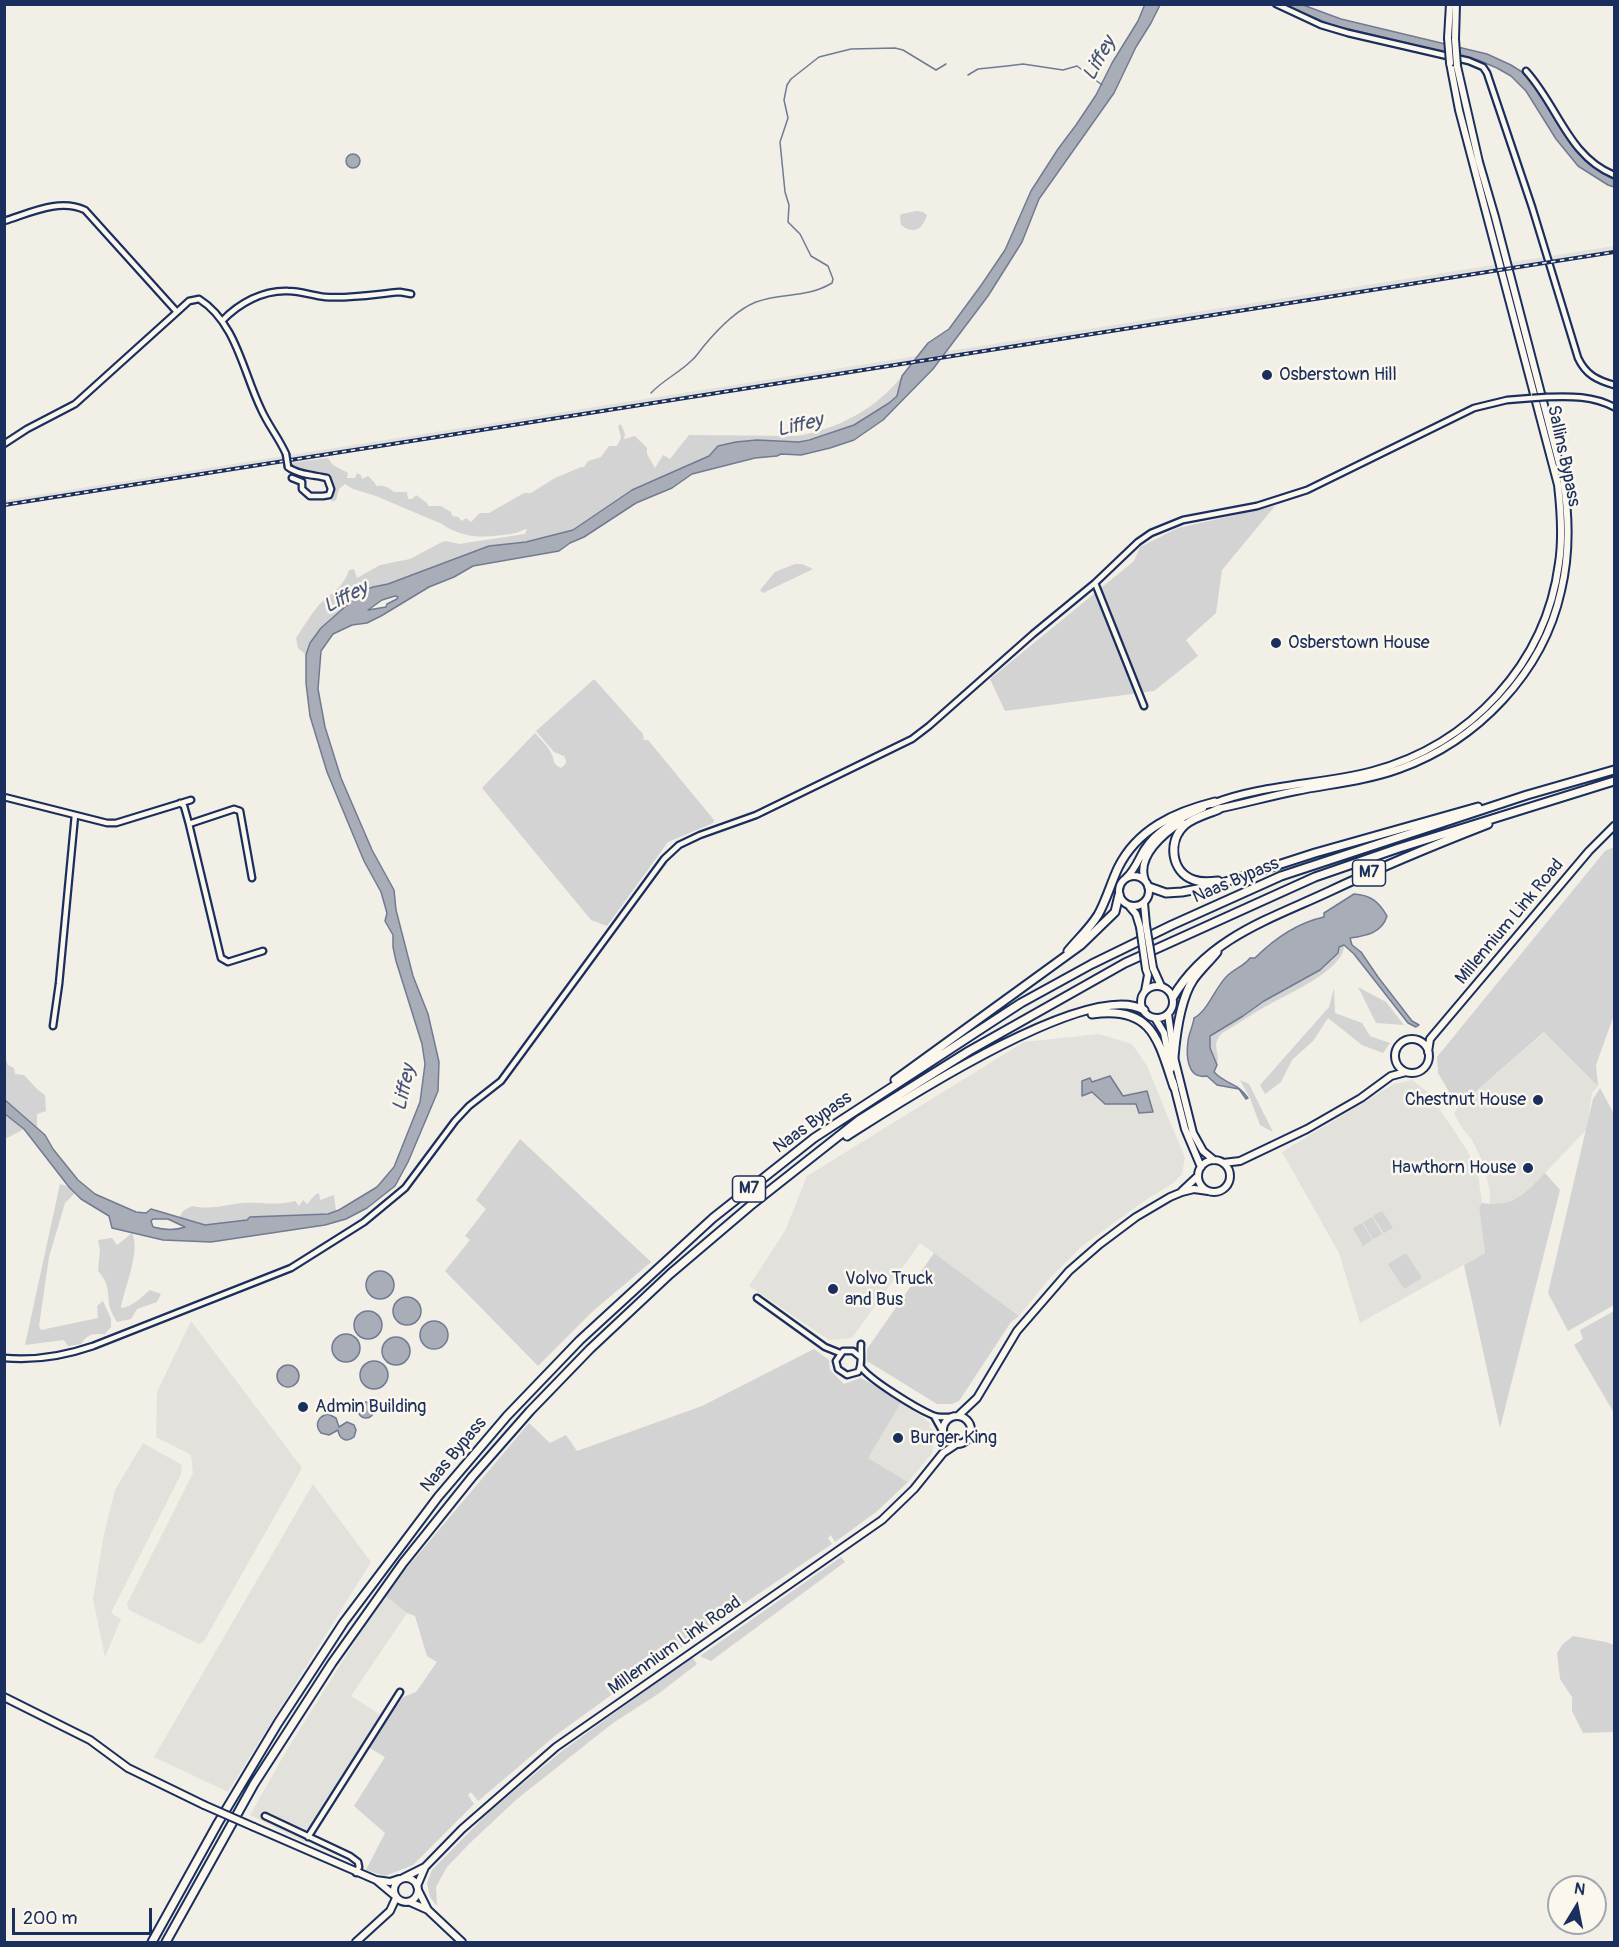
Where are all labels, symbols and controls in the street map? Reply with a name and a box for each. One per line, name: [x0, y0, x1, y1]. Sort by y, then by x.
water label: Liffey: [1078, 33, 1122, 85]
place label: Osberstown Hill: [1279, 364, 1397, 386]
marker: Osberstown Hill: [1260, 368, 1274, 382]
street label: Sallins Bypass: [1542, 403, 1584, 509]
water label: Liffey: [775, 409, 825, 443]
water label: Liffey: [320, 577, 372, 619]
place label: Osberstown House: [1288, 632, 1430, 654]
marker: Osberstown House: [1269, 636, 1283, 650]
street label: Naas Bypass: [1190, 853, 1282, 909]
street label: Millennium Link Road: [1451, 855, 1569, 989]
road number: M7: [1352, 860, 1386, 886]
water label: Liffey: [388, 1063, 422, 1113]
street label: Naas Bypass: [770, 1087, 856, 1159]
place label: Chestnut House: [1405, 1089, 1526, 1111]
marker: Chestnut House: [1531, 1093, 1545, 1107]
place label: Hawthorn House: [1391, 1157, 1516, 1179]
marker: Hawthorn House: [1521, 1161, 1535, 1175]
road number: M7: [732, 1176, 766, 1202]
place label: Volvo Truck and Bus: [845, 1268, 933, 1310]
marker: Volvo Truck and Bus: [826, 1282, 840, 1296]
place label: Admin Building: [315, 1396, 426, 1418]
marker: Admin Building: [296, 1400, 310, 1414]
street label: Naas Bypass: [416, 1413, 492, 1497]
place label: Burger King: [910, 1427, 997, 1449]
marker: Burger King: [891, 1431, 905, 1445]
street label: Millennium Link Road: [604, 1592, 746, 1700]
north arrow: [1547, 1875, 1607, 1935]
text: N: [1573, 1878, 1587, 1900]
scale bar: [15, 1896, 154, 1934]
text: 200 m: [23, 1907, 78, 1930]

